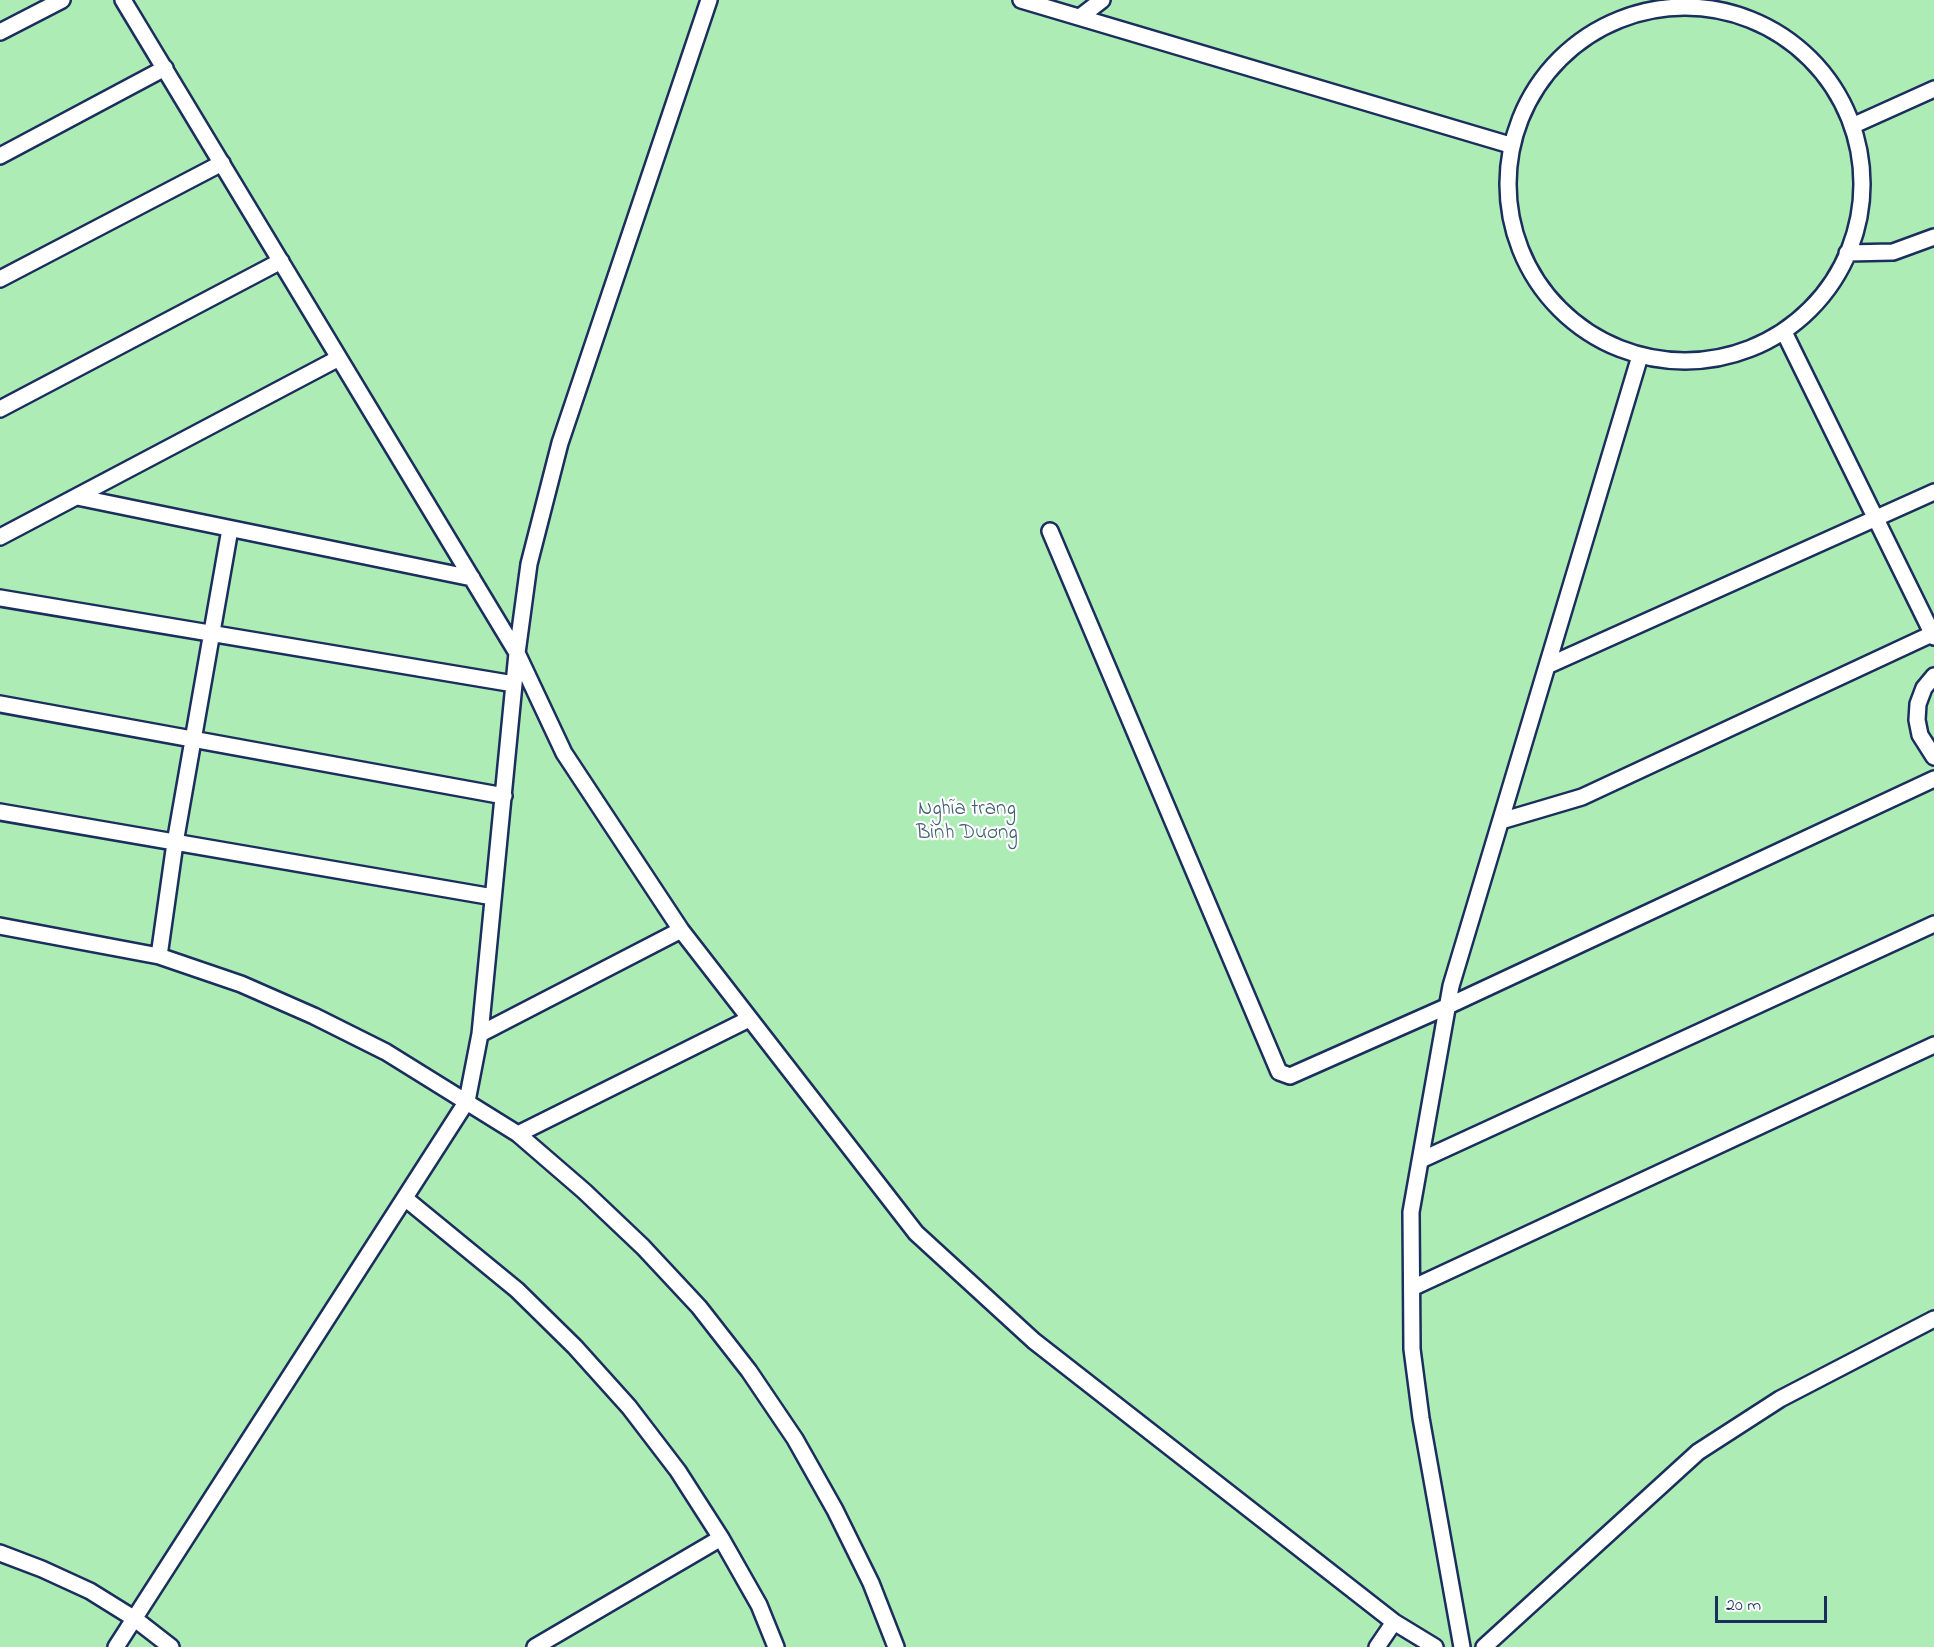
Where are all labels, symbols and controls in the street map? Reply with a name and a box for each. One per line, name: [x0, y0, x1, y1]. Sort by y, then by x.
park label: Nghĩa trang Bình Dương: [916, 798, 1018, 848]
scale bar: [1718, 1584, 1830, 1622]
text: 20 m: [1726, 1593, 1761, 1619]

